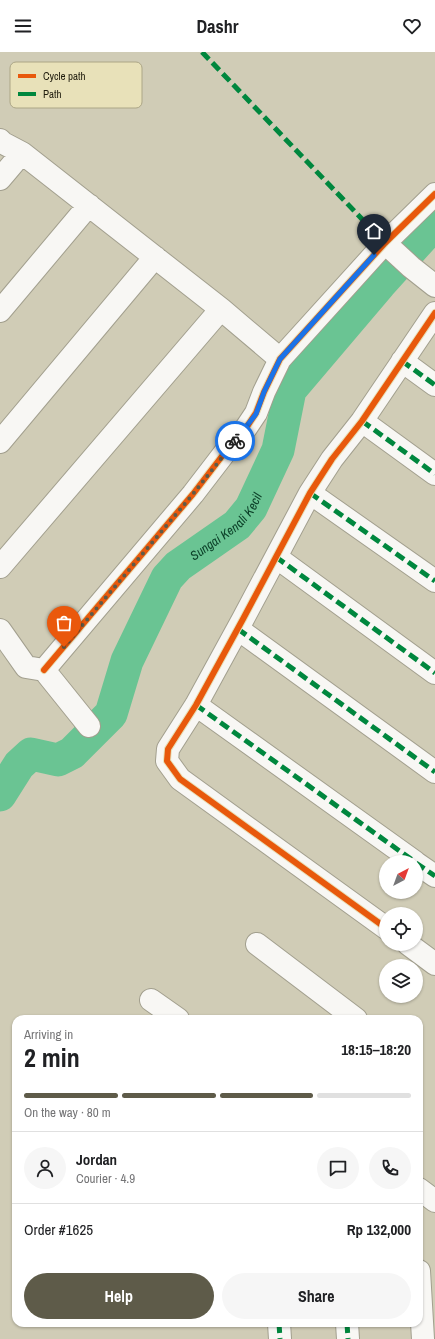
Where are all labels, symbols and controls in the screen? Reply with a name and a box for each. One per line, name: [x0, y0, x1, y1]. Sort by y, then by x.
text: Dashr: [197, 14, 238, 39]
icon: menu: [12, 15, 34, 37]
icon: heart: [401, 15, 423, 37]
legend: [10, 62, 142, 108]
text: Cycle path: [43, 69, 86, 83]
text: Path: [43, 87, 62, 101]
pin: [357, 214, 391, 255]
icon: home: [363, 220, 385, 242]
courier: [215, 421, 255, 461]
icon: bike: [224, 430, 246, 452]
water label: Sungai Kenali Kecil: [186, 489, 266, 564]
pin: [47, 606, 81, 647]
icon: bag: [53, 612, 75, 634]
north arrow: [379, 855, 423, 899]
map controls: [379, 855, 423, 1003]
button: locate: [379, 907, 423, 951]
button: layers: [379, 959, 423, 1003]
text: Arriving in: [24, 1026, 73, 1043]
text: 18:15–18:20: [341, 1039, 411, 1060]
text: 2 min: [24, 1040, 80, 1075]
text: On the way · 80 m: [24, 1104, 111, 1121]
button: person: [24, 1147, 66, 1189]
button: chat: [317, 1147, 359, 1189]
button: phone: [369, 1147, 411, 1189]
text: Jordan: [76, 1149, 117, 1170]
text: Courier · 4.9: [76, 1170, 135, 1187]
text: Order #1625: [24, 1219, 93, 1240]
text: Rp 132,000: [347, 1219, 411, 1240]
button: Help: [24, 1273, 214, 1319]
button: Share: [222, 1273, 411, 1319]

